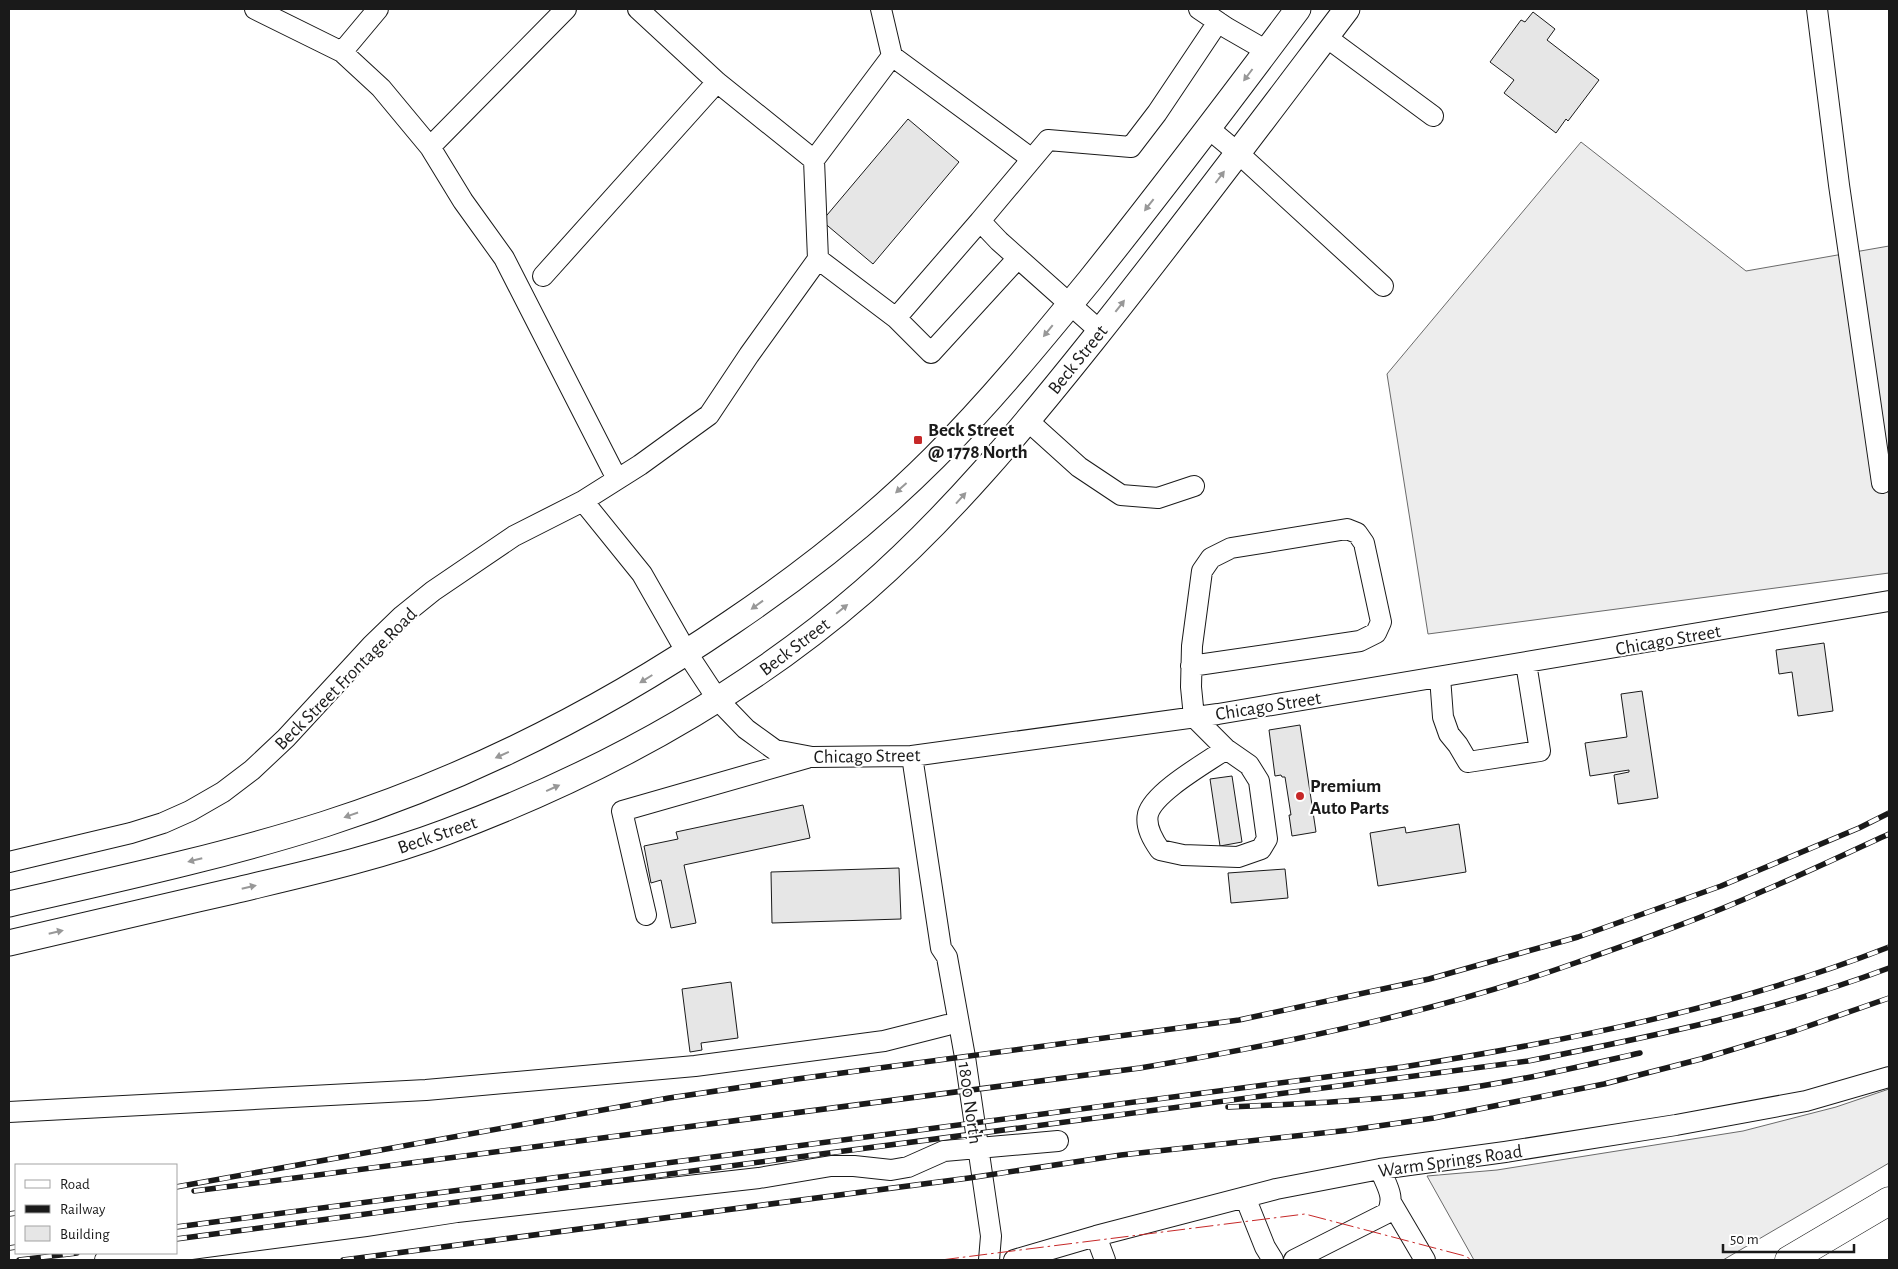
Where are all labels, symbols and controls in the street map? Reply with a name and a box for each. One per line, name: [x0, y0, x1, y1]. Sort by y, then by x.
one-way arrow: [1243, 69, 1253, 82]
one-way arrow: [1215, 170, 1225, 184]
one-way arrow: [1144, 198, 1155, 211]
one-way arrow: [1115, 300, 1126, 313]
street label: Beck Street: [1045, 322, 1112, 398]
one-way arrow: [1042, 325, 1053, 338]
place label: Beck Street @ 1778 North: [928, 421, 1028, 462]
marker: Beck Street @ 1778 North: [912, 434, 924, 446]
one-way arrow: [895, 482, 907, 494]
one-way arrow: [955, 492, 966, 504]
one-way arrow: [750, 600, 764, 610]
street label: Beck Street Frontage Road: [271, 604, 421, 754]
one-way arrow: [836, 604, 848, 615]
street label: Beck Street: [756, 615, 834, 680]
street label: Chicago Street: [1614, 622, 1722, 659]
one-way arrow: [639, 674, 652, 683]
street label: Chicago Street: [1214, 689, 1322, 724]
street label: Chicago Street: [814, 746, 921, 767]
one-way arrow: [495, 751, 509, 759]
place label: Premium Auto Parts: [1310, 777, 1389, 818]
one-way arrow: [546, 784, 560, 792]
marker: Premium Auto Parts: [1294, 790, 1306, 802]
one-way arrow: [344, 812, 359, 819]
street label: Beck Street: [395, 813, 480, 858]
one-way arrow: [188, 856, 203, 864]
one-way arrow: [241, 883, 256, 891]
one-way arrow: [49, 928, 64, 936]
street label: 1800 North: [954, 1061, 985, 1145]
street label: Warm Springs Road: [1377, 1142, 1524, 1181]
legend: [15, 1164, 178, 1254]
text: Road: [60, 1177, 90, 1192]
text: Railway: [60, 1202, 106, 1217]
scale bar: [1723, 1222, 1854, 1254]
text: Building: [60, 1227, 110, 1242]
text: 50 m: [1730, 1232, 1759, 1247]

